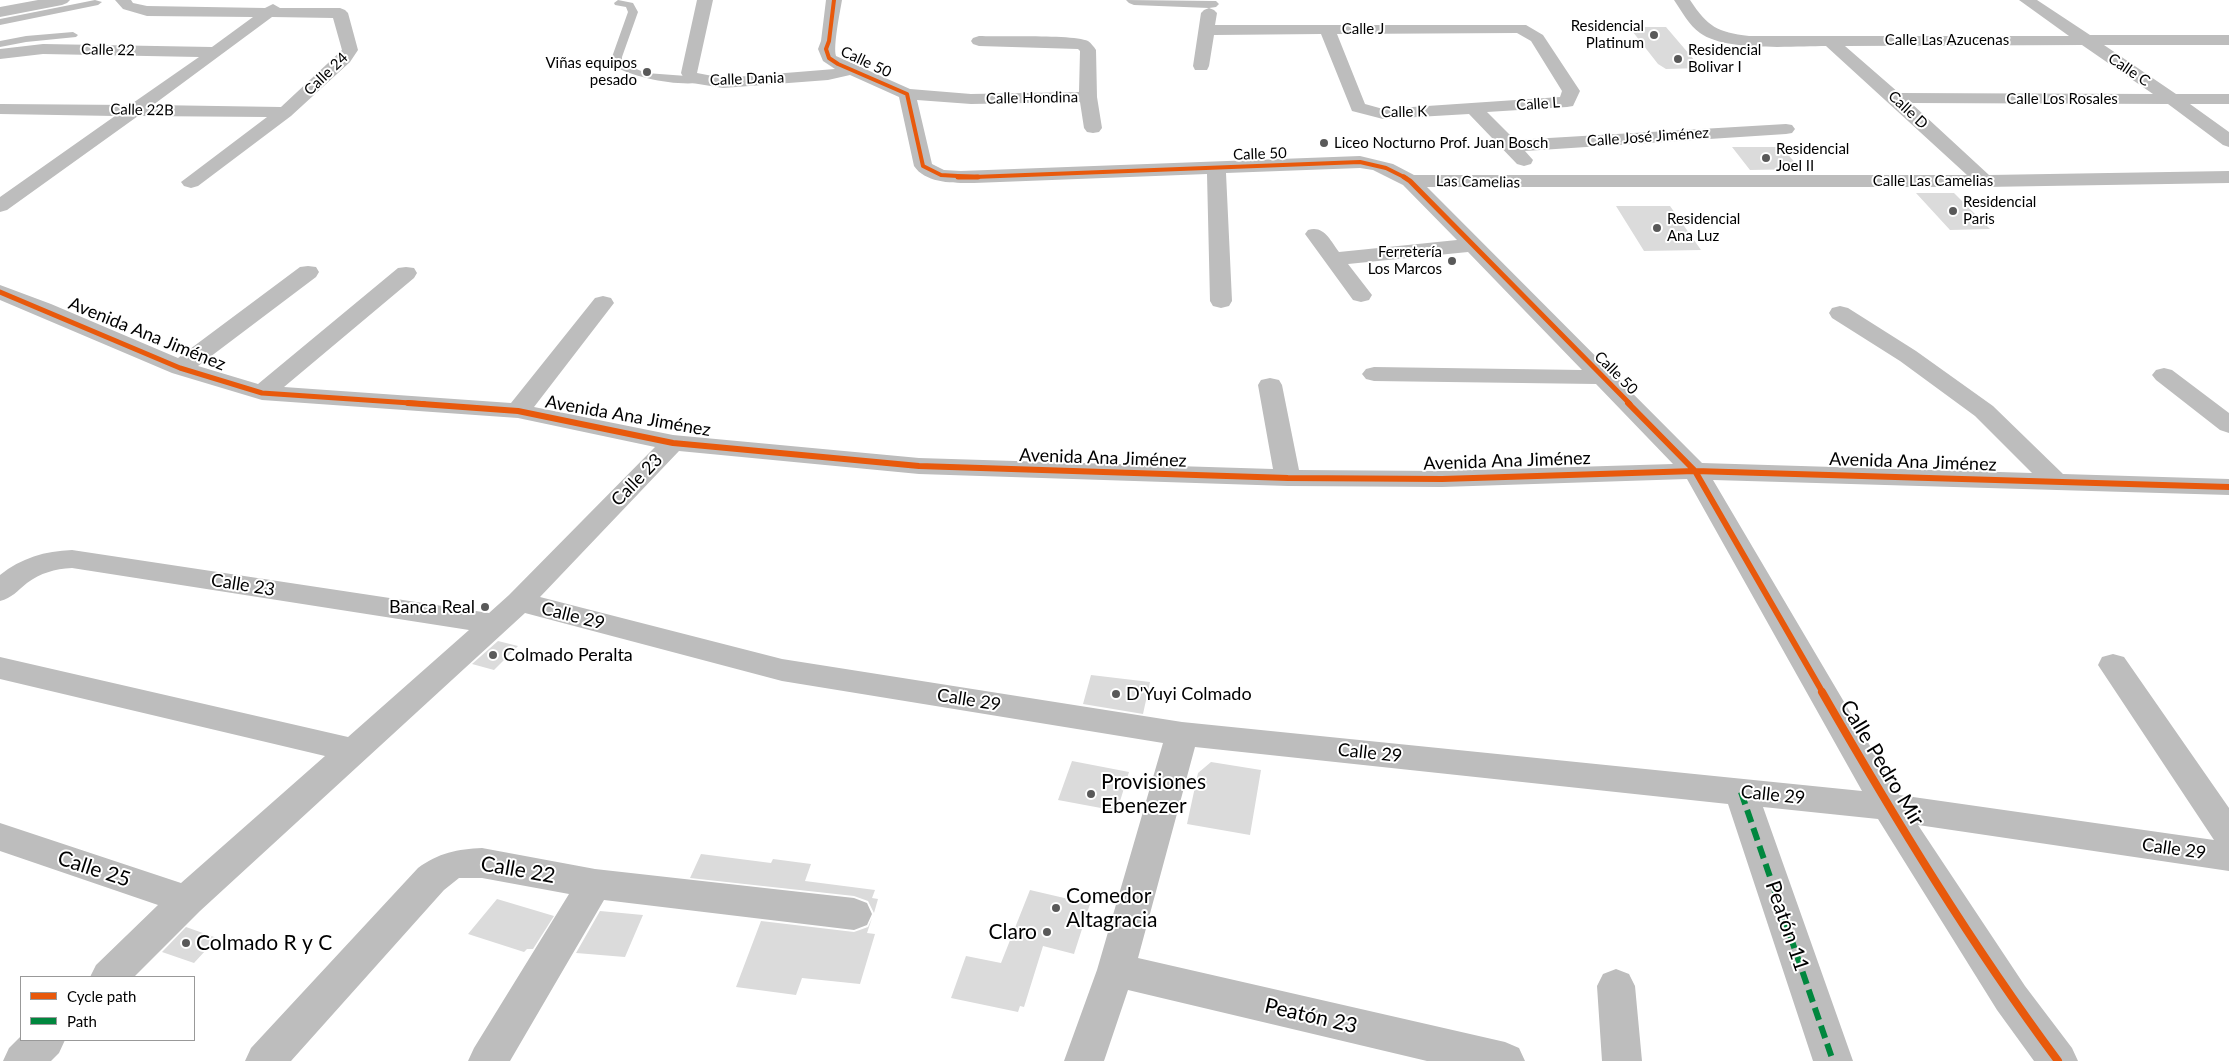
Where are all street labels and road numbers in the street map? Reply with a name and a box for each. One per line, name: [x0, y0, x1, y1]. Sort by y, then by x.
street label: Calle J: [1342, 20, 1384, 38]
street label: Calle Las Azucenas: [1885, 31, 2009, 49]
street label: Calle 22: [81, 41, 135, 59]
street label: Calle 50: [838, 42, 894, 82]
street label: Calle 24: [300, 49, 352, 99]
street label: Calle C: [2105, 50, 2153, 90]
street label: Calle Dania: [710, 69, 784, 89]
street label: Calle D: [1884, 87, 1932, 133]
street label: Calle Hondina: [986, 88, 1078, 108]
street label: Calle Los Rosales: [2006, 90, 2118, 108]
street label: Calle L: [1515, 93, 1561, 115]
street label: Calle 22B: [110, 100, 174, 120]
street label: Calle K: [1381, 103, 1427, 121]
street label: Calle José Jiménez: [1586, 124, 1710, 150]
street label: Calle 50: [1233, 144, 1287, 164]
street label: Las Camelias: [1436, 172, 1520, 192]
street label: Calle Las Camelias: [1873, 172, 1993, 190]
street label: Avenida Ana Jiménez: [65, 293, 229, 375]
street label: Calle 50: [1591, 348, 1641, 398]
street label: Avenida Ana Jiménez: [544, 391, 712, 441]
street label: Avenida Ana Jiménez: [1019, 444, 1187, 472]
street label: Avenida Ana Jiménez: [1423, 447, 1591, 475]
street label: Avenida Ana Jiménez: [1829, 448, 1997, 476]
street label: Calle 23: [607, 449, 667, 511]
street label: Calle 23: [209, 569, 277, 601]
street label: Calle 29: [539, 598, 607, 634]
street label: Calle 29: [935, 684, 1003, 716]
street label: Calle Pedro Mir: [1835, 696, 1929, 830]
street label: Calle 29: [1337, 739, 1403, 767]
street label: Calle 29: [1740, 781, 1806, 809]
street label: Calle 29: [2141, 834, 2207, 864]
street label: Calle 25: [54, 845, 134, 893]
street label: Calle 22: [479, 851, 557, 889]
street label: Peatón 11: [1760, 877, 1814, 975]
street label: Peatón 23: [1262, 993, 1360, 1039]

